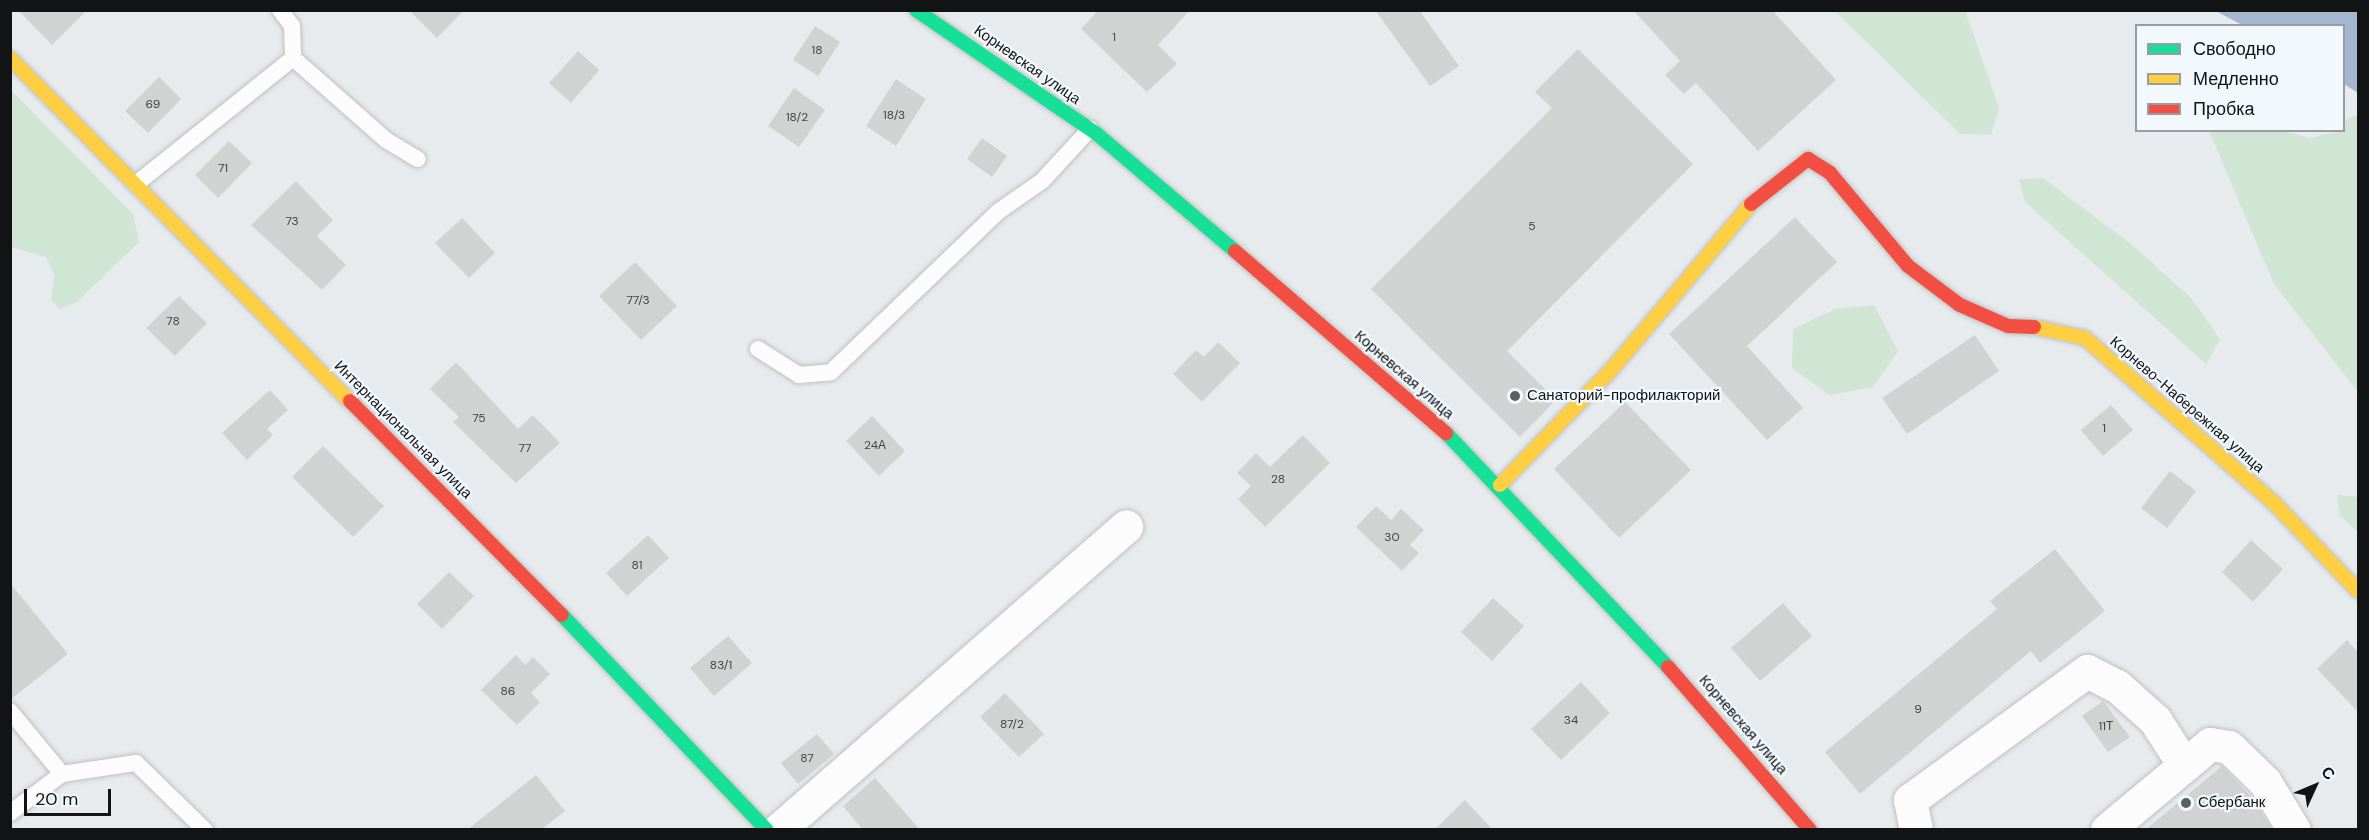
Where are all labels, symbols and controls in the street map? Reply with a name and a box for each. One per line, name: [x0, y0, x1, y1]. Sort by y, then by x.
street label: Корневская улица: [970, 22, 1084, 108]
legend: [2135, 24, 2345, 132]
house number: 1: [1112, 31, 1116, 45]
text: Свободно: [2193, 37, 2276, 61]
house number: 18: [811, 44, 823, 58]
text: Медленно: [2193, 67, 2279, 91]
text: Пробка: [2193, 97, 2255, 121]
house number: 69: [146, 98, 160, 112]
house number: 18/3: [883, 109, 905, 123]
house number: 18/2: [786, 111, 808, 125]
house number: 71: [218, 162, 228, 176]
house number: 73: [285, 215, 299, 229]
house number: 5: [1528, 220, 1536, 234]
house number: 77/3: [626, 294, 650, 308]
house number: 78: [166, 315, 180, 329]
street label: Корневская улица: [1351, 327, 1457, 423]
street label: Корнево-Набережная улица: [2106, 333, 2268, 477]
street label: Интернациональная улица: [330, 357, 476, 503]
place label: Санаторий-профилакторий: [1527, 387, 1720, 405]
marker: Санаторий-профилакторий: [1508, 389, 1522, 403]
house number: 75: [472, 412, 486, 426]
house number: 1: [2102, 422, 2106, 436]
house number: 24А: [864, 439, 886, 453]
house number: 77: [519, 442, 531, 456]
house number: 28: [1271, 473, 1285, 487]
house number: 30: [1384, 531, 1400, 545]
house number: 81: [632, 559, 642, 573]
house number: 83/1: [710, 659, 732, 673]
street label: Корневская улица: [1695, 672, 1791, 778]
house number: 86: [501, 685, 515, 699]
house number: 9: [1914, 703, 1922, 717]
house number: 34: [1564, 714, 1578, 728]
house number: 87/2: [1000, 718, 1024, 732]
house number: 11Т: [2099, 720, 2113, 734]
house number: 87: [800, 752, 814, 766]
north arrow: [2285, 756, 2345, 816]
text: С: [2317, 762, 2340, 785]
scale bar: [27, 777, 114, 815]
text: 20 m: [35, 787, 78, 811]
place label: Сбербанк: [2198, 794, 2265, 812]
marker: Сбербанк: [2179, 796, 2193, 810]

